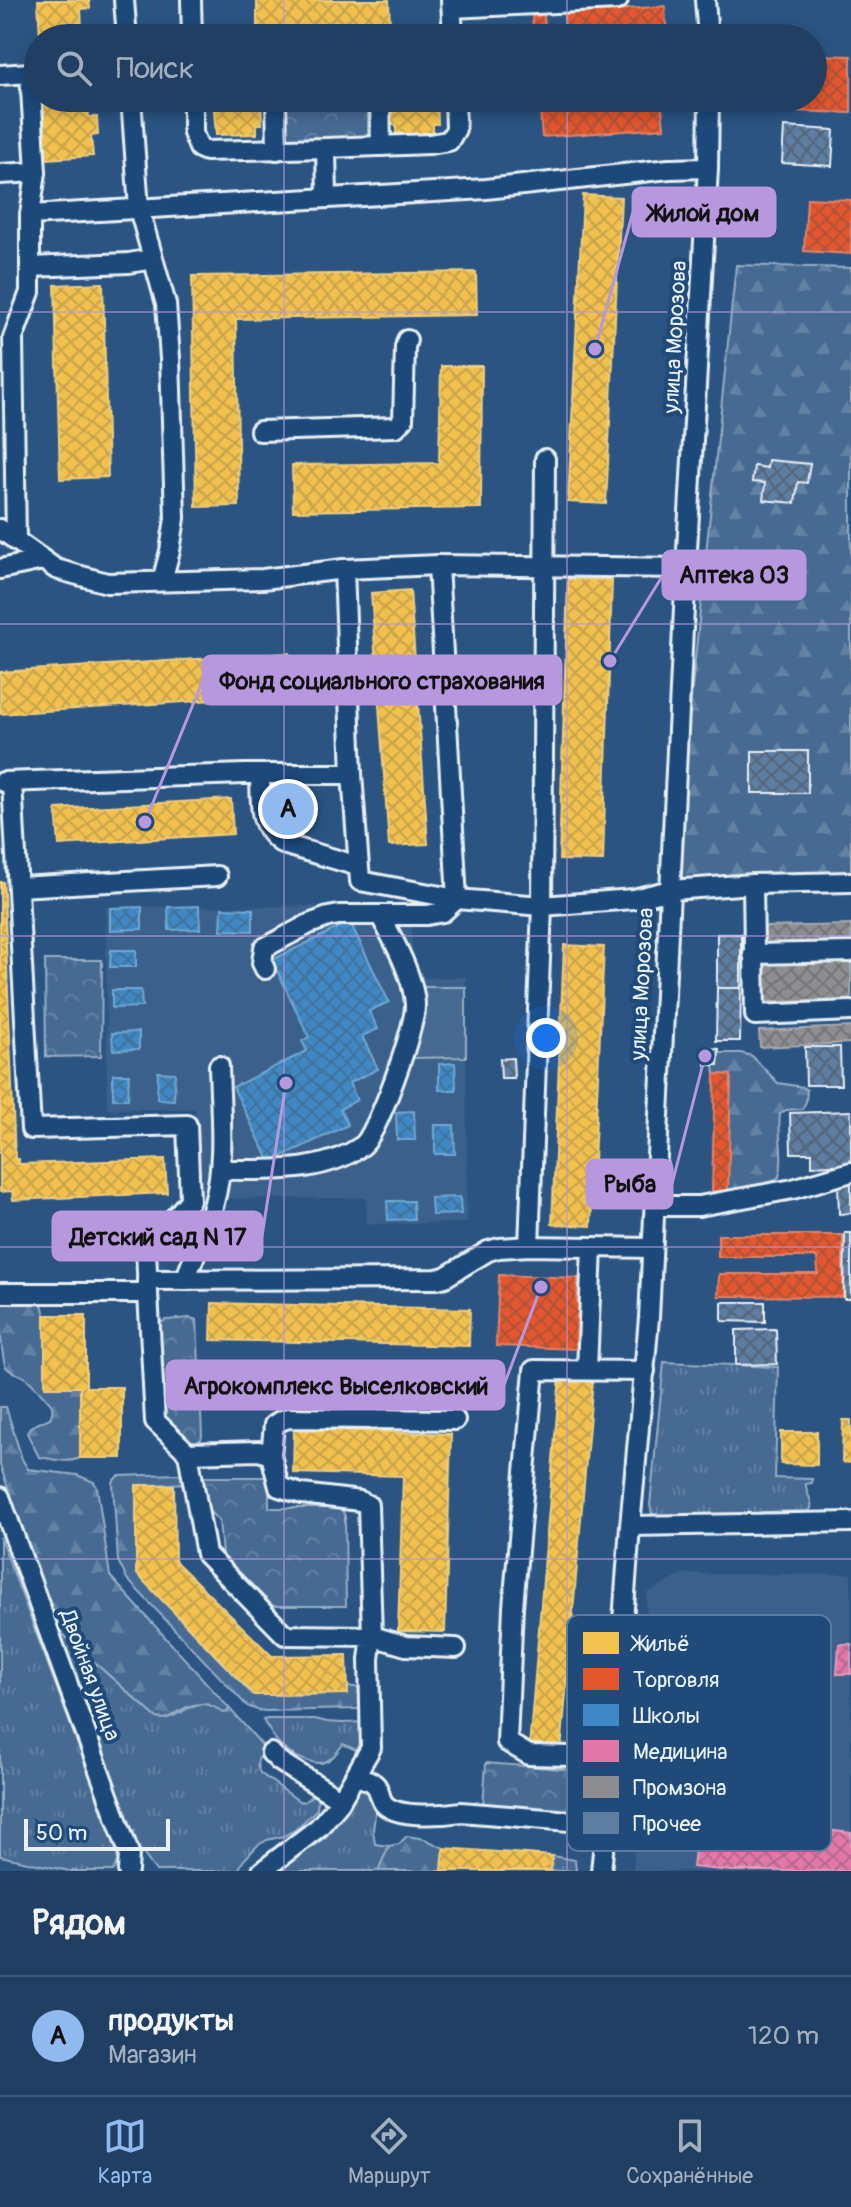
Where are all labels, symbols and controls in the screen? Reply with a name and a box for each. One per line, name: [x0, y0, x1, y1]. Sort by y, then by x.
search box: [24, 24, 827, 112]
icon: search: [52, 46, 96, 90]
text: Поиск: [116, 50, 194, 87]
callout: Жилой дом: [633, 188, 775, 236]
text: Жилой дом: [645, 199, 759, 228]
street label: улица Морозова: [657, 260, 693, 415]
callout: Аптека 03: [663, 551, 805, 599]
text: Аптека 03: [679, 561, 789, 590]
callout: Фонд социального страхования: [203, 656, 561, 704]
text: Фонд социального страхования: [218, 667, 545, 696]
pin: A: [262, 779, 314, 839]
street label: улица Морозова: [624, 907, 660, 1062]
your location: [526, 1018, 566, 1058]
callout: Рыба: [587, 1160, 672, 1208]
text: Рыба: [604, 1170, 656, 1199]
callout: Детский сад N 17: [53, 1212, 262, 1260]
text: Детский сад N 17: [68, 1223, 247, 1252]
callout: Агрокомплекс Выселковский: [167, 1361, 504, 1409]
text: Агрокомплекс Выселковский: [183, 1372, 489, 1401]
street label: Двойная улица: [53, 1605, 127, 1744]
legend: [567, 1615, 831, 1851]
text: Жильё: [630, 1630, 690, 1658]
text: Торговля: [633, 1666, 719, 1694]
text: Школы: [633, 1702, 700, 1730]
text: Медицина: [633, 1738, 727, 1766]
text: Промзона: [633, 1774, 727, 1802]
text: Прочее: [633, 1810, 701, 1838]
scale bar: [24, 1815, 170, 1851]
text: 50 m: [36, 1819, 87, 1847]
text: Рядом: [32, 1902, 126, 1945]
text: продукты: [108, 2002, 234, 2039]
text: A: [50, 2020, 66, 2052]
text: 120 m: [748, 2020, 819, 2052]
text: Магазин: [108, 2039, 197, 2071]
tab: Карта: [98, 2114, 152, 2190]
tab: Маршрут: [348, 2114, 431, 2190]
tab: Сохранённые: [626, 2114, 753, 2190]

